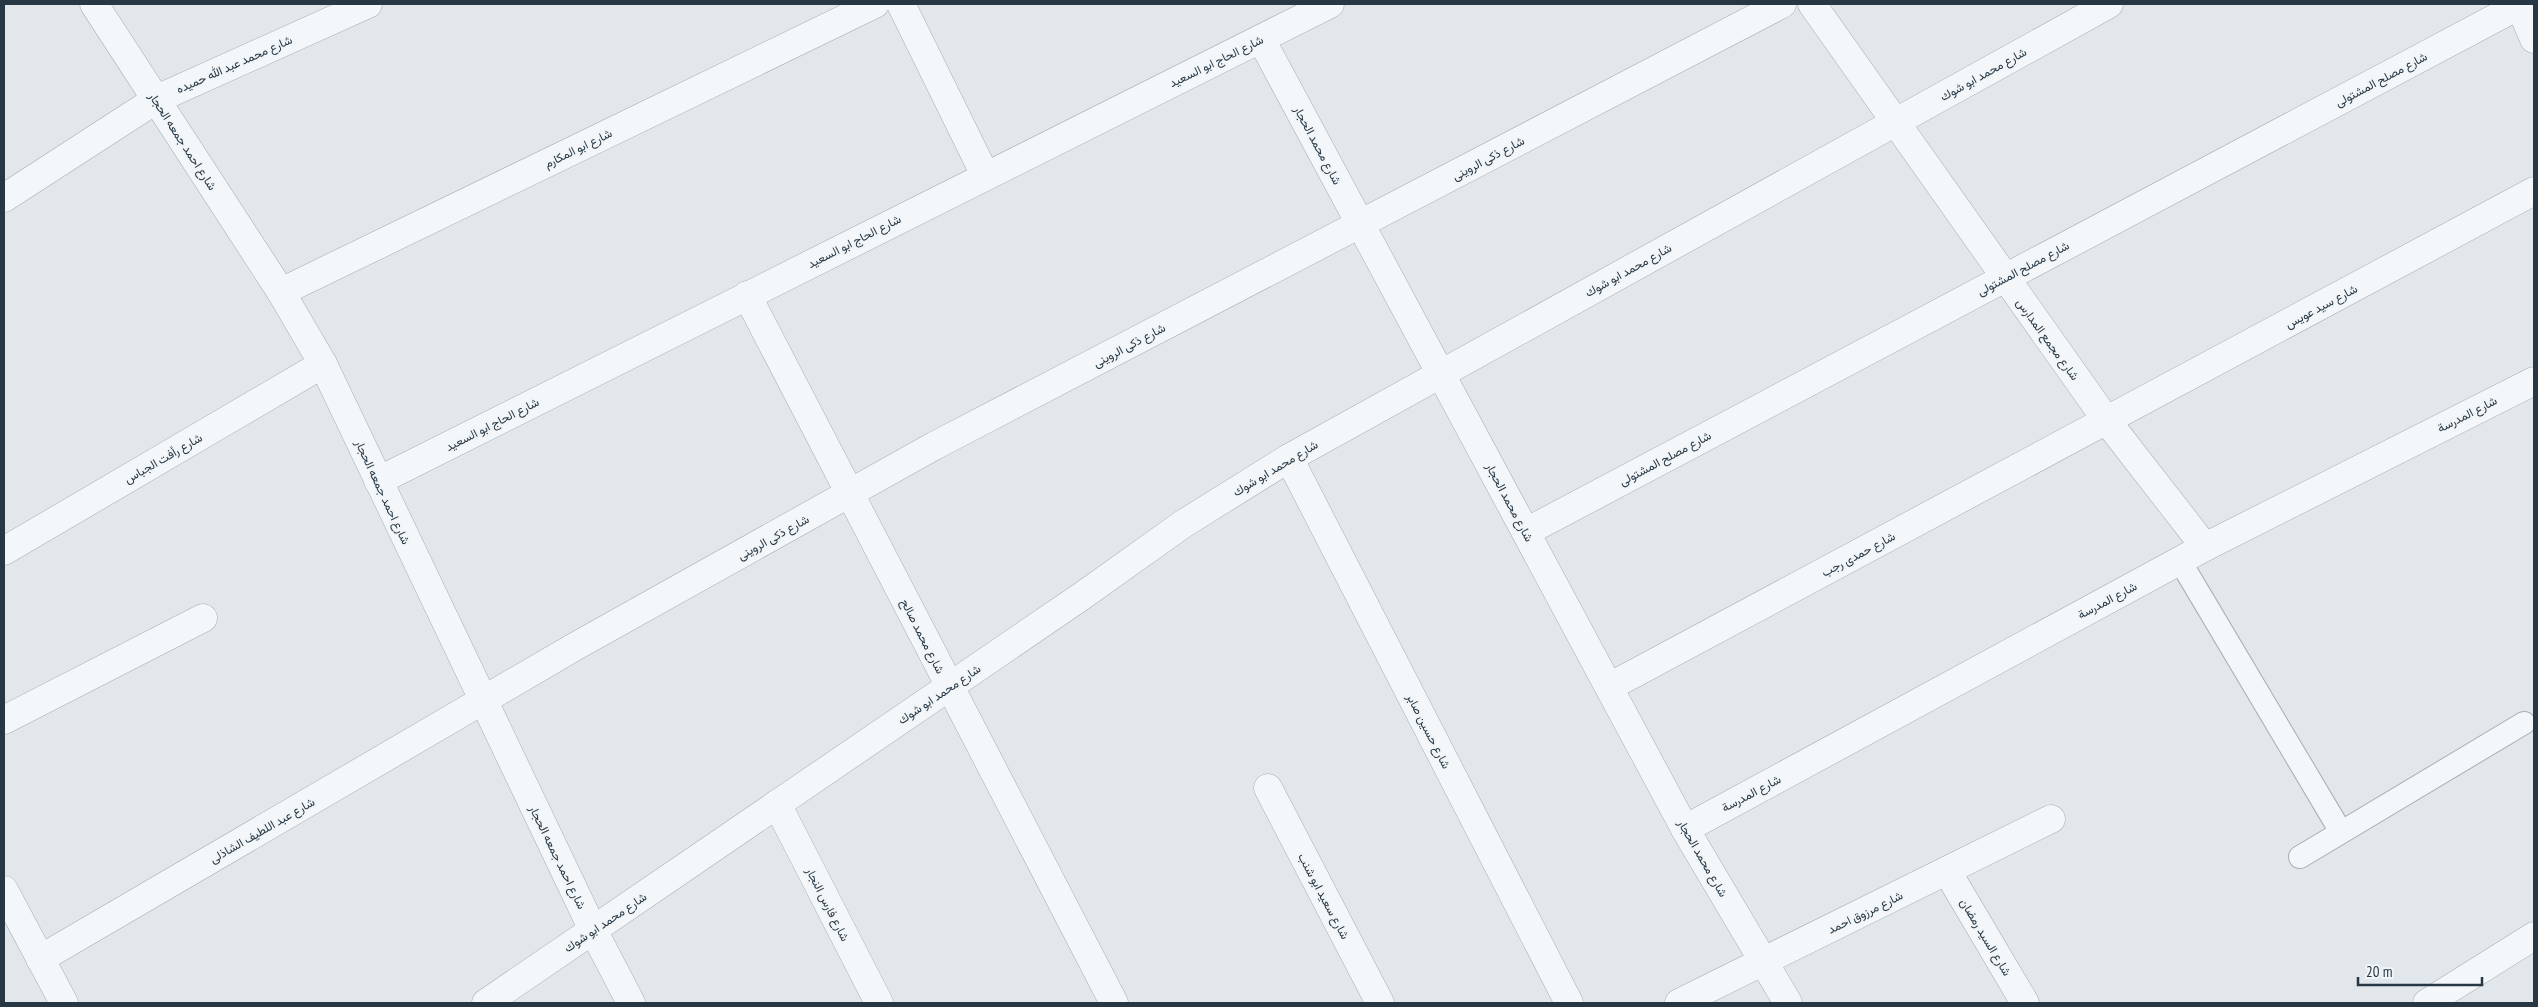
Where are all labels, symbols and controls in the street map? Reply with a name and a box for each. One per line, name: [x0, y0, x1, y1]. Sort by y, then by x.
street label: شارع محمد عبد الله حميده: [174, 32, 295, 98]
street label: شارع الحاج ابو السعيد: [1166, 32, 1266, 92]
street label: شارع محمد ابو شوك: [1937, 44, 2030, 106]
street label: شارع مصلح المشتولى: [2332, 48, 2431, 111]
street label: شارع احمد جمعه الحجار: [144, 88, 220, 194]
street label: شارع محمد الحجار: [1289, 102, 1345, 188]
street label: شارع ابو المكارم: [542, 125, 615, 173]
street label: شارع ذكى الروينى: [1449, 133, 1528, 185]
street label: شارع الحاج ابو السعيد: [805, 211, 904, 273]
street label: شارع مصلح المشتولى: [1974, 237, 2073, 300]
street label: شارع محمد ابو شوك: [1582, 240, 1675, 302]
street label: شارع سيد عويس: [2282, 281, 2361, 333]
street label: شارع مجمع المدارس: [2012, 295, 2083, 384]
street label: شارع ذكى الروينى: [1090, 320, 1169, 372]
street label: شارع المدرسة: [2435, 393, 2500, 437]
street label: شارع الحاج ابو السعيد: [443, 394, 542, 456]
street label: شارع مصلح المشتولى: [1616, 427, 1715, 490]
street label: شارع رأفت الجباس: [121, 430, 206, 488]
street label: شارع احمد جمعه الحجار: [350, 436, 414, 548]
street label: شارع محمد ابو شوك: [1230, 437, 1321, 501]
street label: شارع محمد الحجار: [1481, 459, 1537, 545]
street label: شارع ذكى الروينى: [735, 511, 812, 565]
street label: شارع حمدى رجب: [1819, 528, 1898, 581]
street label: شارع المدرسة: [2075, 578, 2140, 624]
street label: شارع محمد صالح: [896, 596, 948, 677]
street label: شارع محمد ابو شوك: [895, 661, 984, 729]
street label: شارع حسين صابر: [1401, 690, 1454, 772]
street label: شارع المدرسة: [1719, 771, 1784, 817]
street label: شارع عبد اللطيف الشاذلى: [207, 794, 318, 868]
street label: شارع احمد جمعه الحجار: [524, 802, 590, 912]
street label: شارع محمد الحجار: [1673, 816, 1731, 900]
street label: شارع سعيد ابو شنب: [1293, 850, 1353, 942]
street label: شارع فارس النجار: [801, 864, 853, 944]
street label: شارع مرزوق احمد: [1825, 887, 1906, 938]
street label: شارع محمد ابو شوك: [561, 889, 650, 957]
street label: شارع السيد رمضان: [1955, 896, 2015, 979]
scale bar: [2358, 954, 2482, 986]
text: 20 m: [2366, 962, 2392, 981]

